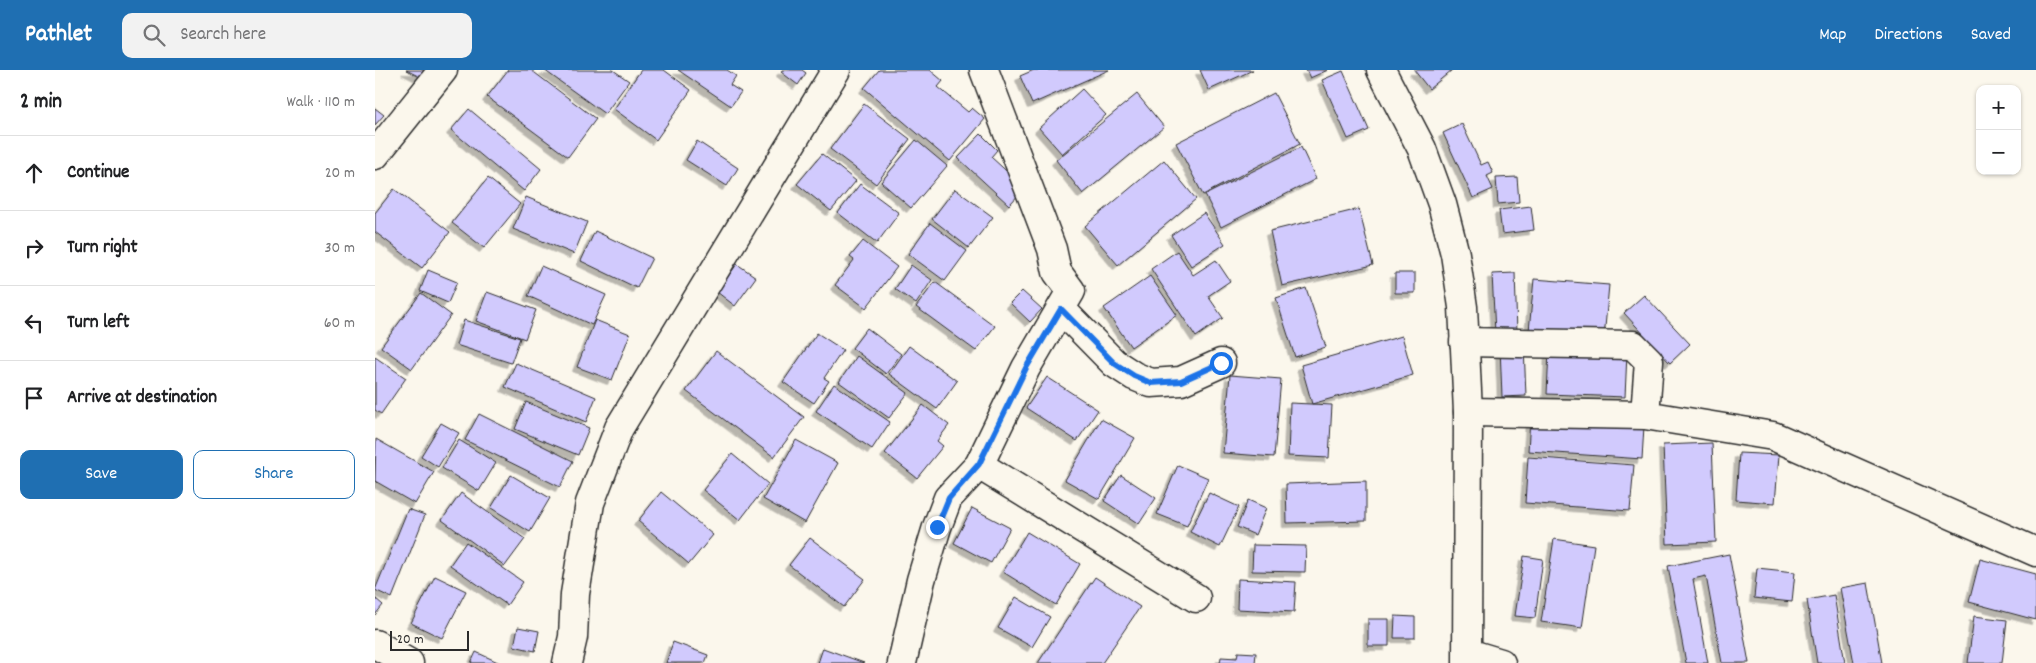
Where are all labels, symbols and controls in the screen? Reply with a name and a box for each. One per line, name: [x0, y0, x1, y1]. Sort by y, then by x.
search box: [122, 13, 472, 58]
text: Pathlet: [25, 18, 92, 52]
icon: search: [140, 21, 168, 49]
text: Search here: [180, 22, 266, 49]
text: Map: [1819, 23, 1846, 48]
text: Directions: [1874, 23, 1943, 48]
text: Saved: [1971, 23, 2011, 48]
map controls: [1976, 85, 2021, 175]
button: +: [1976, 85, 2021, 130]
text: 2 min: [20, 88, 62, 118]
text: Walk · 110 m: [287, 91, 355, 114]
button: −: [1976, 130, 2021, 175]
icon: ahead: [20, 159, 48, 187]
text: Continue: [67, 160, 129, 187]
text: 20 m: [325, 162, 355, 185]
icon: right: [20, 234, 48, 262]
text: Turn right: [67, 235, 138, 262]
text: 30 m: [325, 237, 355, 260]
icon: left: [20, 309, 48, 337]
text: Turn left: [67, 310, 130, 337]
text: 60 m: [324, 312, 355, 335]
route start: [1210, 352, 1233, 375]
icon: arrive: [20, 384, 48, 412]
text: Arrive at destination: [67, 385, 217, 412]
button: Save: [20, 450, 183, 499]
button: Share: [193, 450, 355, 499]
route end: [926, 516, 949, 539]
scale bar: [390, 628, 469, 651]
text: 20 m: [397, 630, 424, 650]

